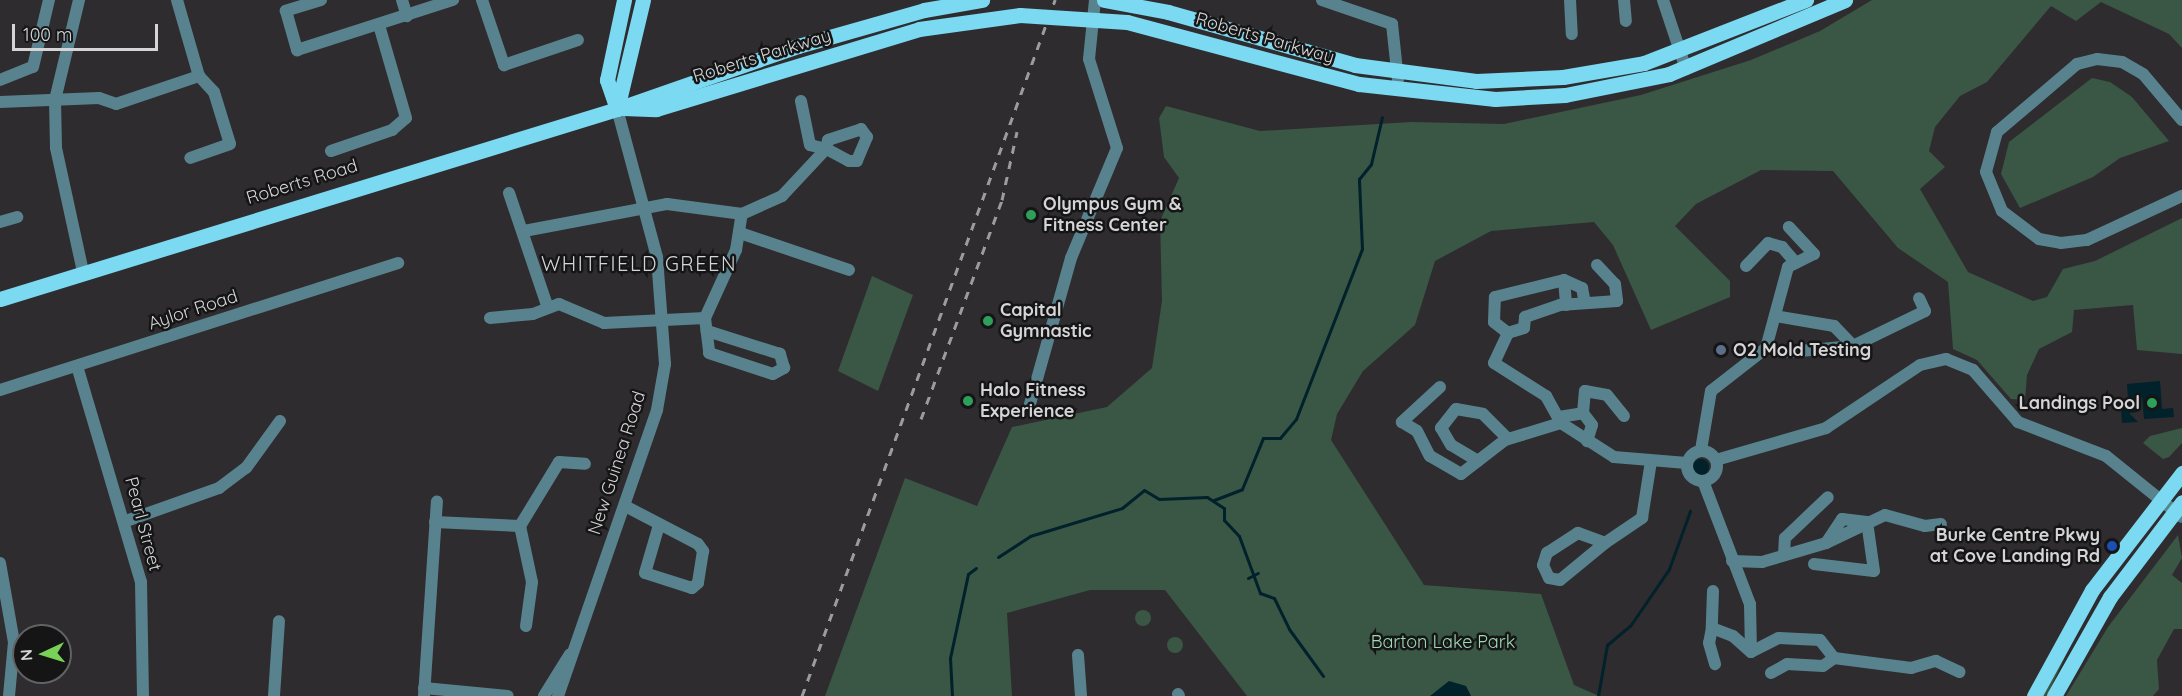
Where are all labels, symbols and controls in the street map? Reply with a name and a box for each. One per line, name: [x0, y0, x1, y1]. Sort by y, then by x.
street label: Roberts Parkway: [1193, 8, 1337, 68]
scale bar: [15, 12, 160, 50]
text: 100 m: [23, 23, 72, 46]
street label: Roberts Parkway: [690, 25, 834, 87]
street label: Roberts Road: [244, 155, 360, 209]
place label: Olympus Gym & Fitness Center: [1043, 194, 1181, 236]
marker: Olympus Gym & Fitness Center: [1024, 208, 1038, 222]
district label: WHITFIELD GREEN: [541, 251, 737, 275]
street label: Aylor Road: [146, 285, 240, 335]
place label: Capital Gymnastic: [1000, 300, 1091, 342]
marker: Capital Gymnastic: [981, 314, 995, 328]
place label: O2 Mold Testing: [1733, 339, 1871, 361]
marker: O2 Mold Testing: [1714, 343, 1728, 357]
place label: Halo Fitness Experience: [980, 380, 1086, 422]
street label: New Guinea Road: [584, 389, 650, 537]
place label: Landings Pool: [2019, 392, 2140, 414]
marker: Halo Fitness Experience: [961, 394, 975, 408]
marker: Landings Pool: [2145, 396, 2159, 410]
street label: Pearl Street: [120, 474, 166, 574]
place label: Burke Centre Pkwy at Cove Landing Rd: [1930, 525, 2100, 568]
marker: Burke Centre Pkwy at Cove Landing Rd: [2105, 539, 2119, 553]
north arrow: [12, 624, 72, 684]
park label: Barton Lake Park: [1371, 631, 1515, 653]
text: N: [16, 649, 36, 662]

